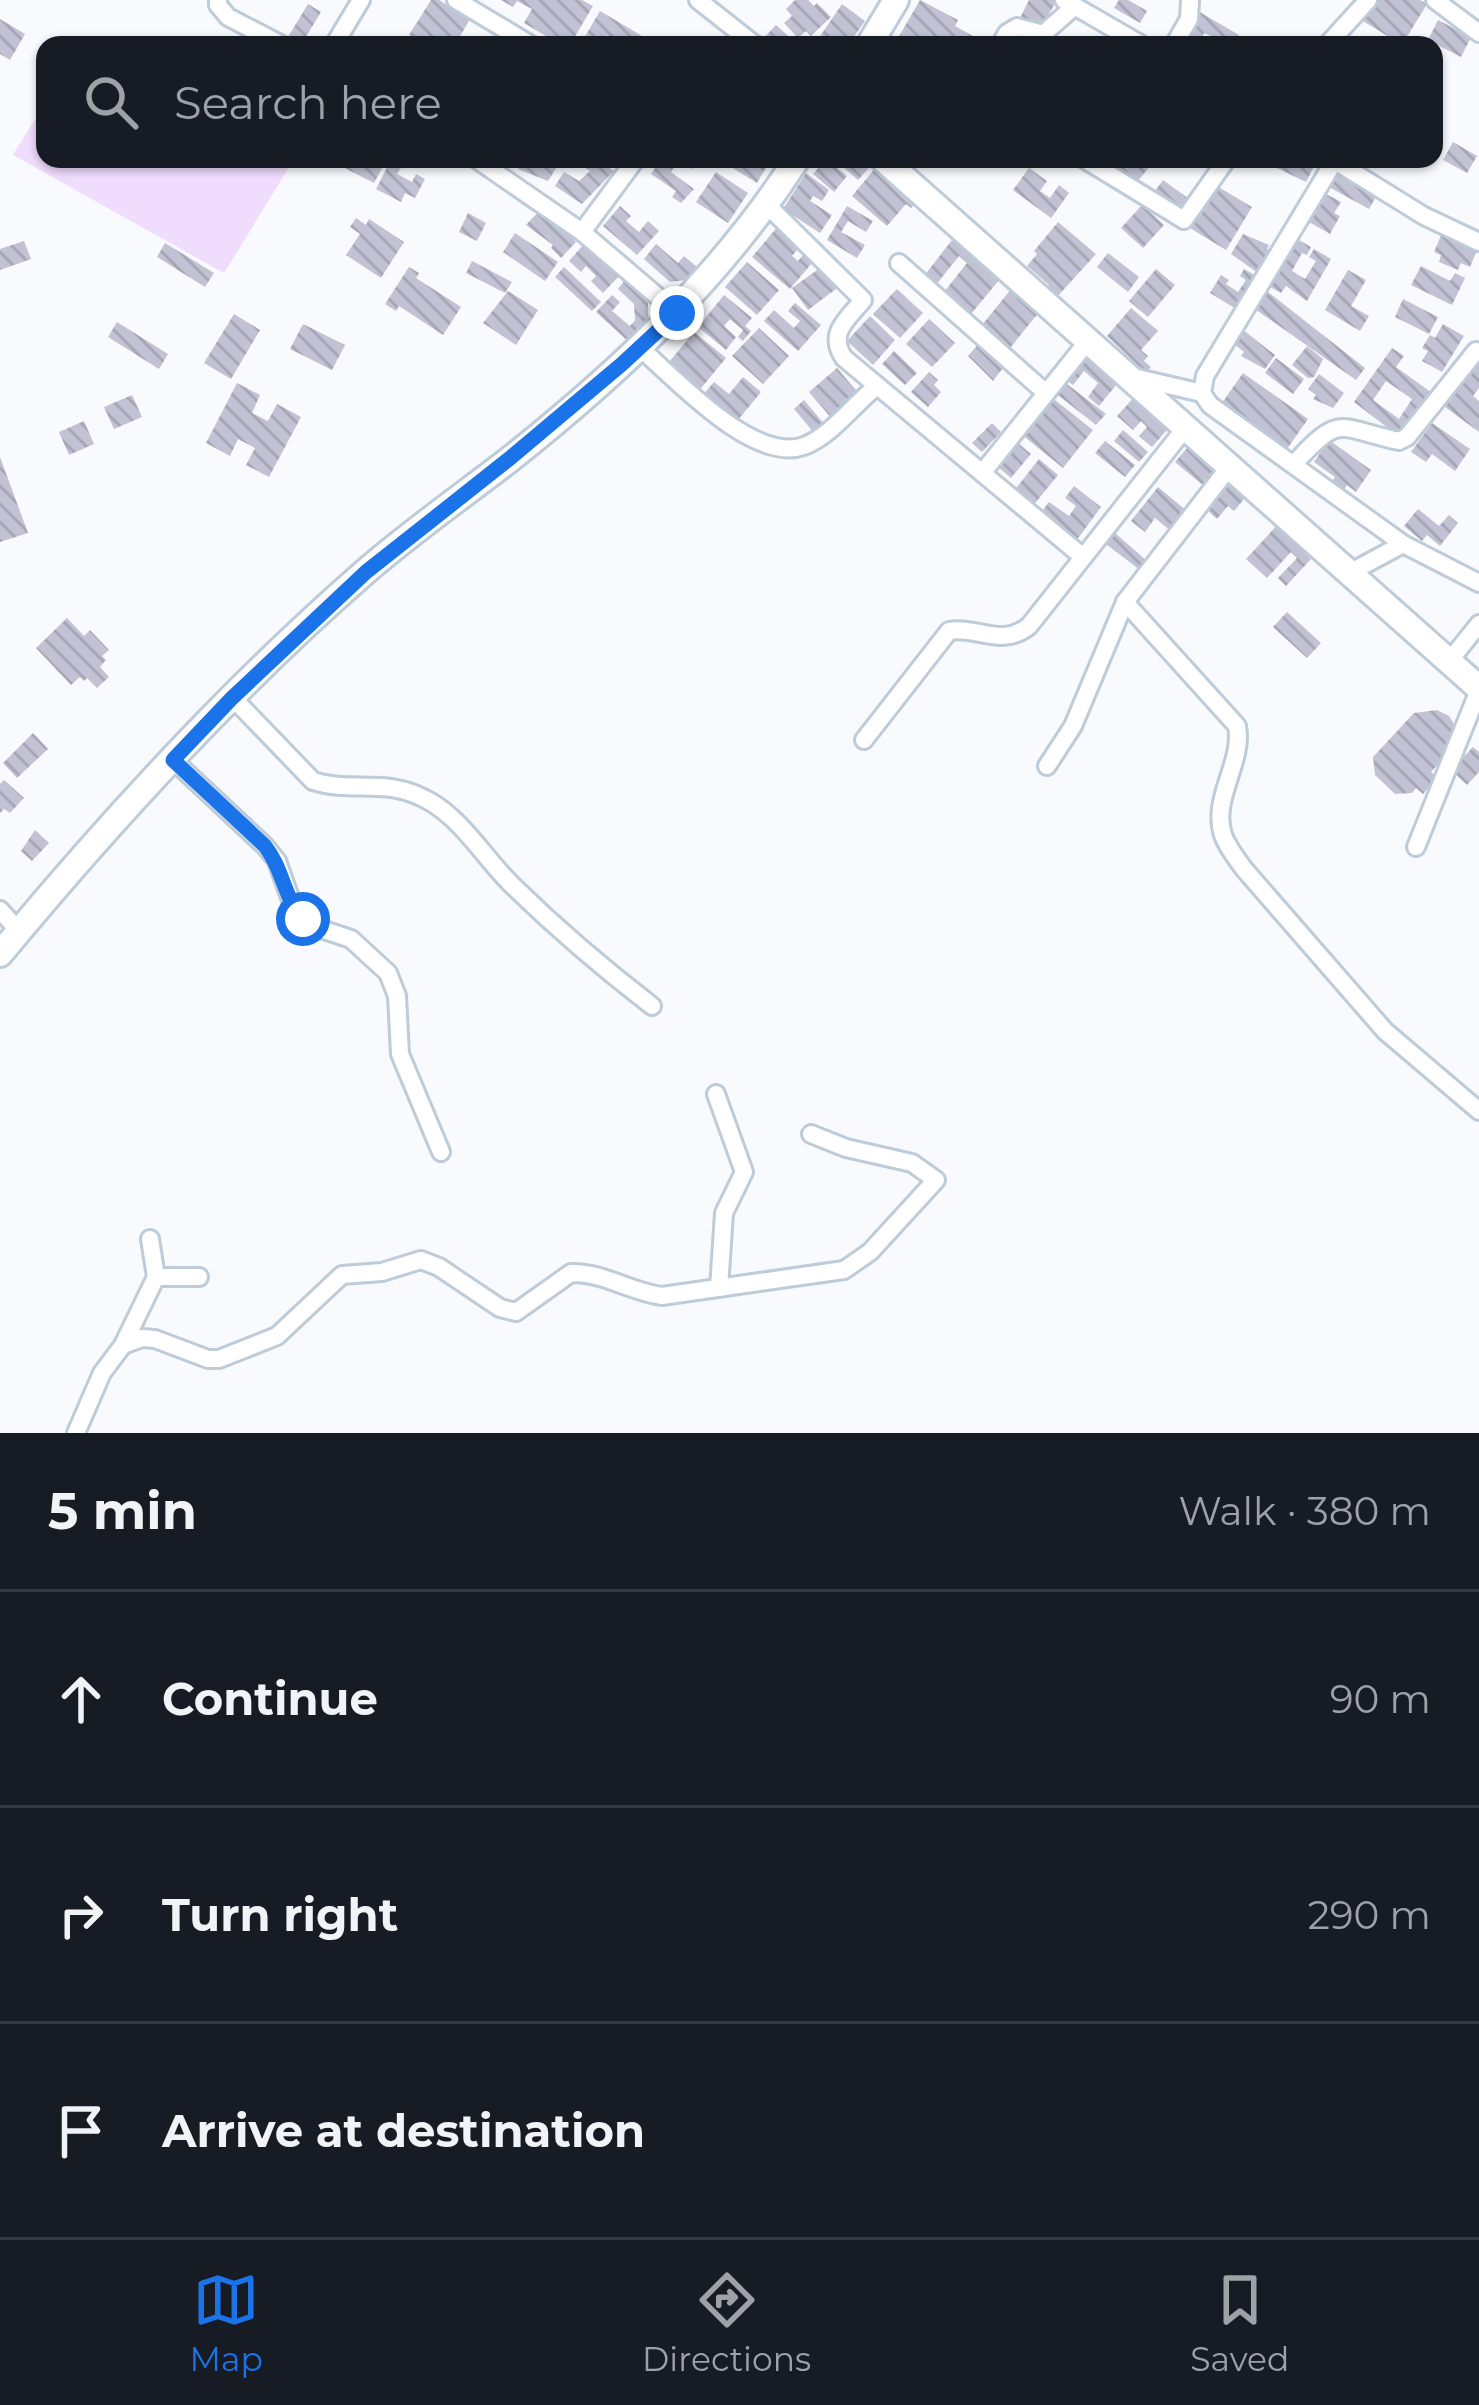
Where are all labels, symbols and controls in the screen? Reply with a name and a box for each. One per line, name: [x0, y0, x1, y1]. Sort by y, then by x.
search box: [36, 36, 1443, 168]
icon: search: [78, 69, 144, 135]
text: Search here: [174, 75, 442, 130]
route end: [650, 286, 704, 340]
route start: [276, 892, 330, 946]
text: 5 min: [48, 1480, 197, 1542]
text: Walk · 380 m: [1178, 1487, 1431, 1535]
icon: ahead: [48, 1666, 114, 1732]
text: Continue: [162, 1671, 378, 1726]
text: 90 m: [1330, 1675, 1431, 1723]
icon: right: [48, 1882, 114, 1948]
text: Turn right: [162, 1887, 398, 1942]
text: 290 m: [1308, 1891, 1431, 1939]
icon: arrive: [48, 2098, 114, 2164]
text: Arrive at destination: [162, 2103, 645, 2158]
tab: Map: [190, 2267, 263, 2379]
tab: Directions: [642, 2267, 811, 2379]
tab: Saved: [1190, 2267, 1289, 2379]

